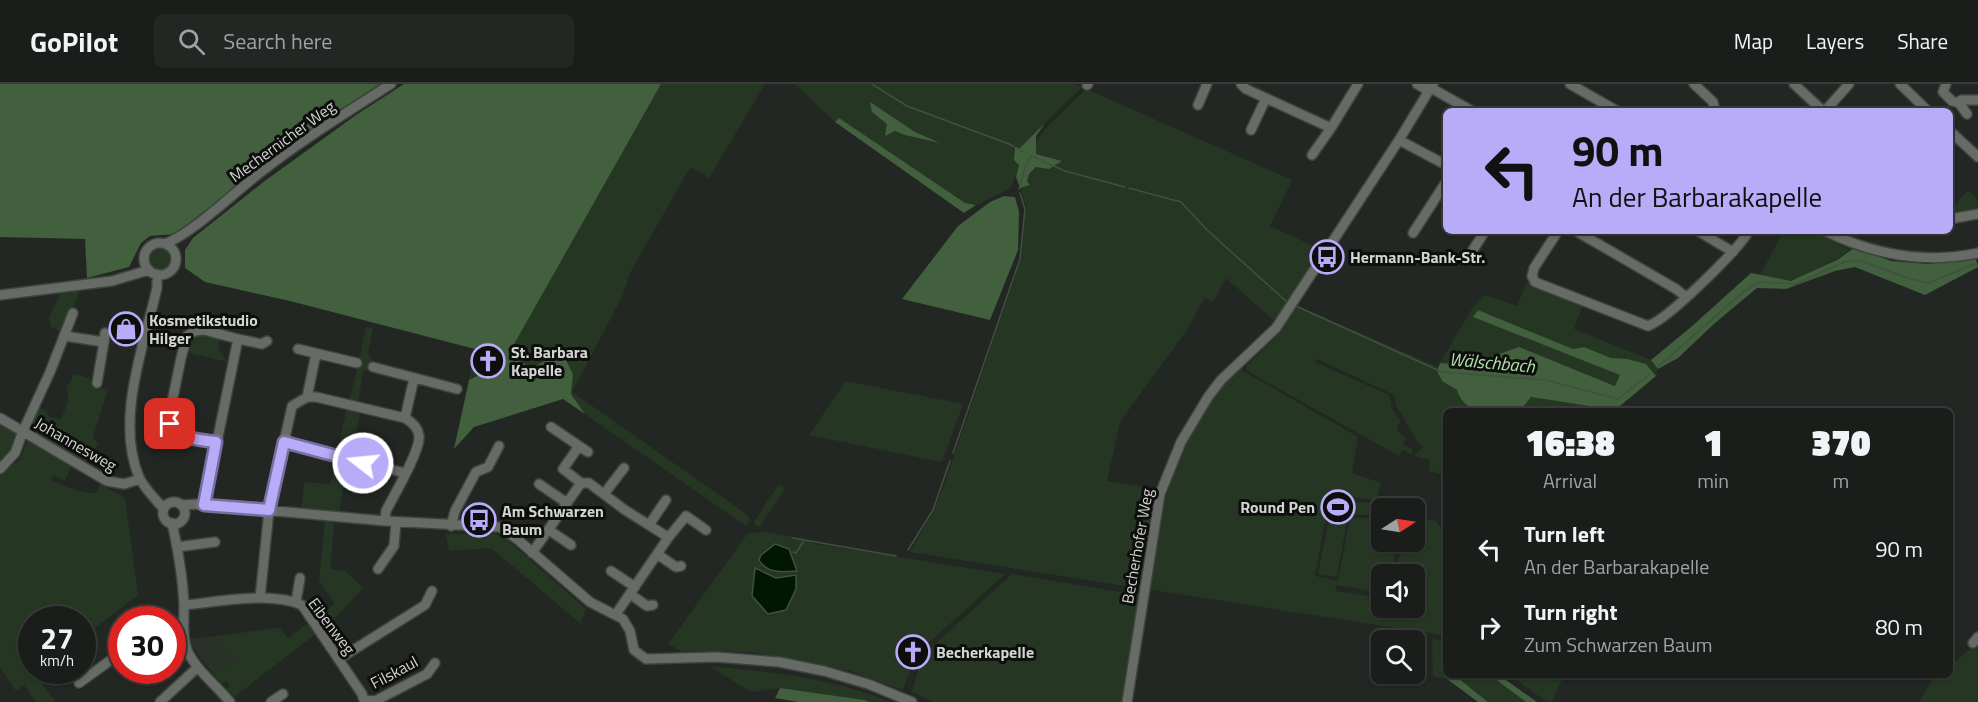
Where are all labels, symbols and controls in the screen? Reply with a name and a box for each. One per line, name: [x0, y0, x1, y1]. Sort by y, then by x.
search box: [154, 14, 574, 68]
text: GoPilot: [30, 20, 118, 63]
text: Search here: [223, 24, 332, 58]
icon: search: [175, 25, 208, 58]
text: Map: [1734, 25, 1773, 57]
text: Layers: [1806, 25, 1864, 57]
text: Share: [1897, 25, 1948, 57]
street label: Mechernicher Weg: [224, 94, 340, 188]
text: 90 m: [1572, 118, 1664, 182]
icon: left: [1473, 132, 1551, 210]
text: An der Barbarakapelle: [1572, 176, 1822, 217]
bus stop icon: Hermann-Bank-Str.: [1309, 239, 1345, 275]
place label: Hermann-Bank-Str.: [1350, 245, 1485, 269]
place label: Kosmetikstudio Hilger: [149, 308, 258, 350]
shop icon: Kosmetikstudio Hilger: [108, 311, 144, 347]
place label: St. Barbara Kapelle: [511, 340, 588, 382]
church icon: St. Barbara Kapelle: [470, 343, 506, 379]
water label: Wälschbach: [1448, 345, 1537, 380]
pin: [144, 398, 195, 449]
icon: arrive: [153, 407, 186, 440]
street label: Johannesweg: [31, 411, 121, 477]
text: 16:38: [1525, 415, 1615, 470]
text: 1: [1703, 415, 1723, 470]
text: 370: [1811, 415, 1871, 470]
position arrow: [331, 431, 395, 495]
text: Arrival: [1543, 465, 1597, 496]
text: min: [1697, 465, 1729, 496]
text: m: [1833, 465, 1849, 496]
street label: Becherhofer Weg: [1115, 486, 1159, 606]
sports icon: Round Pen: [1320, 489, 1356, 525]
place label: Round Pen: [1240, 495, 1315, 519]
north arrow: [1371, 498, 1425, 552]
map controls: [1371, 498, 1425, 684]
place label: Am Schwarzen Baum: [502, 499, 604, 541]
bus stop icon: Am Schwarzen Baum: [461, 502, 497, 538]
text: Turn left: [1524, 517, 1605, 551]
text: 90 m: [1875, 532, 1923, 566]
icon: left: [1473, 533, 1506, 566]
text: An der Barbarakapelle: [1524, 551, 1709, 582]
button: sound: [1371, 564, 1425, 618]
street label: Eibenweg: [303, 593, 361, 659]
text: Turn right: [1524, 595, 1618, 629]
speed limit sign: 30: [108, 606, 186, 684]
text: 80 m: [1875, 610, 1923, 644]
icon: right: [1473, 611, 1506, 644]
text: 27: [40, 615, 74, 661]
text: Zum Schwarzen Baum: [1524, 629, 1712, 660]
button: search: [1371, 630, 1425, 684]
church icon: Becherkapelle: [895, 634, 931, 670]
place label: Becherkapelle: [936, 640, 1034, 664]
text: km/h: [40, 649, 74, 672]
street label: Filskaul: [366, 649, 422, 695]

